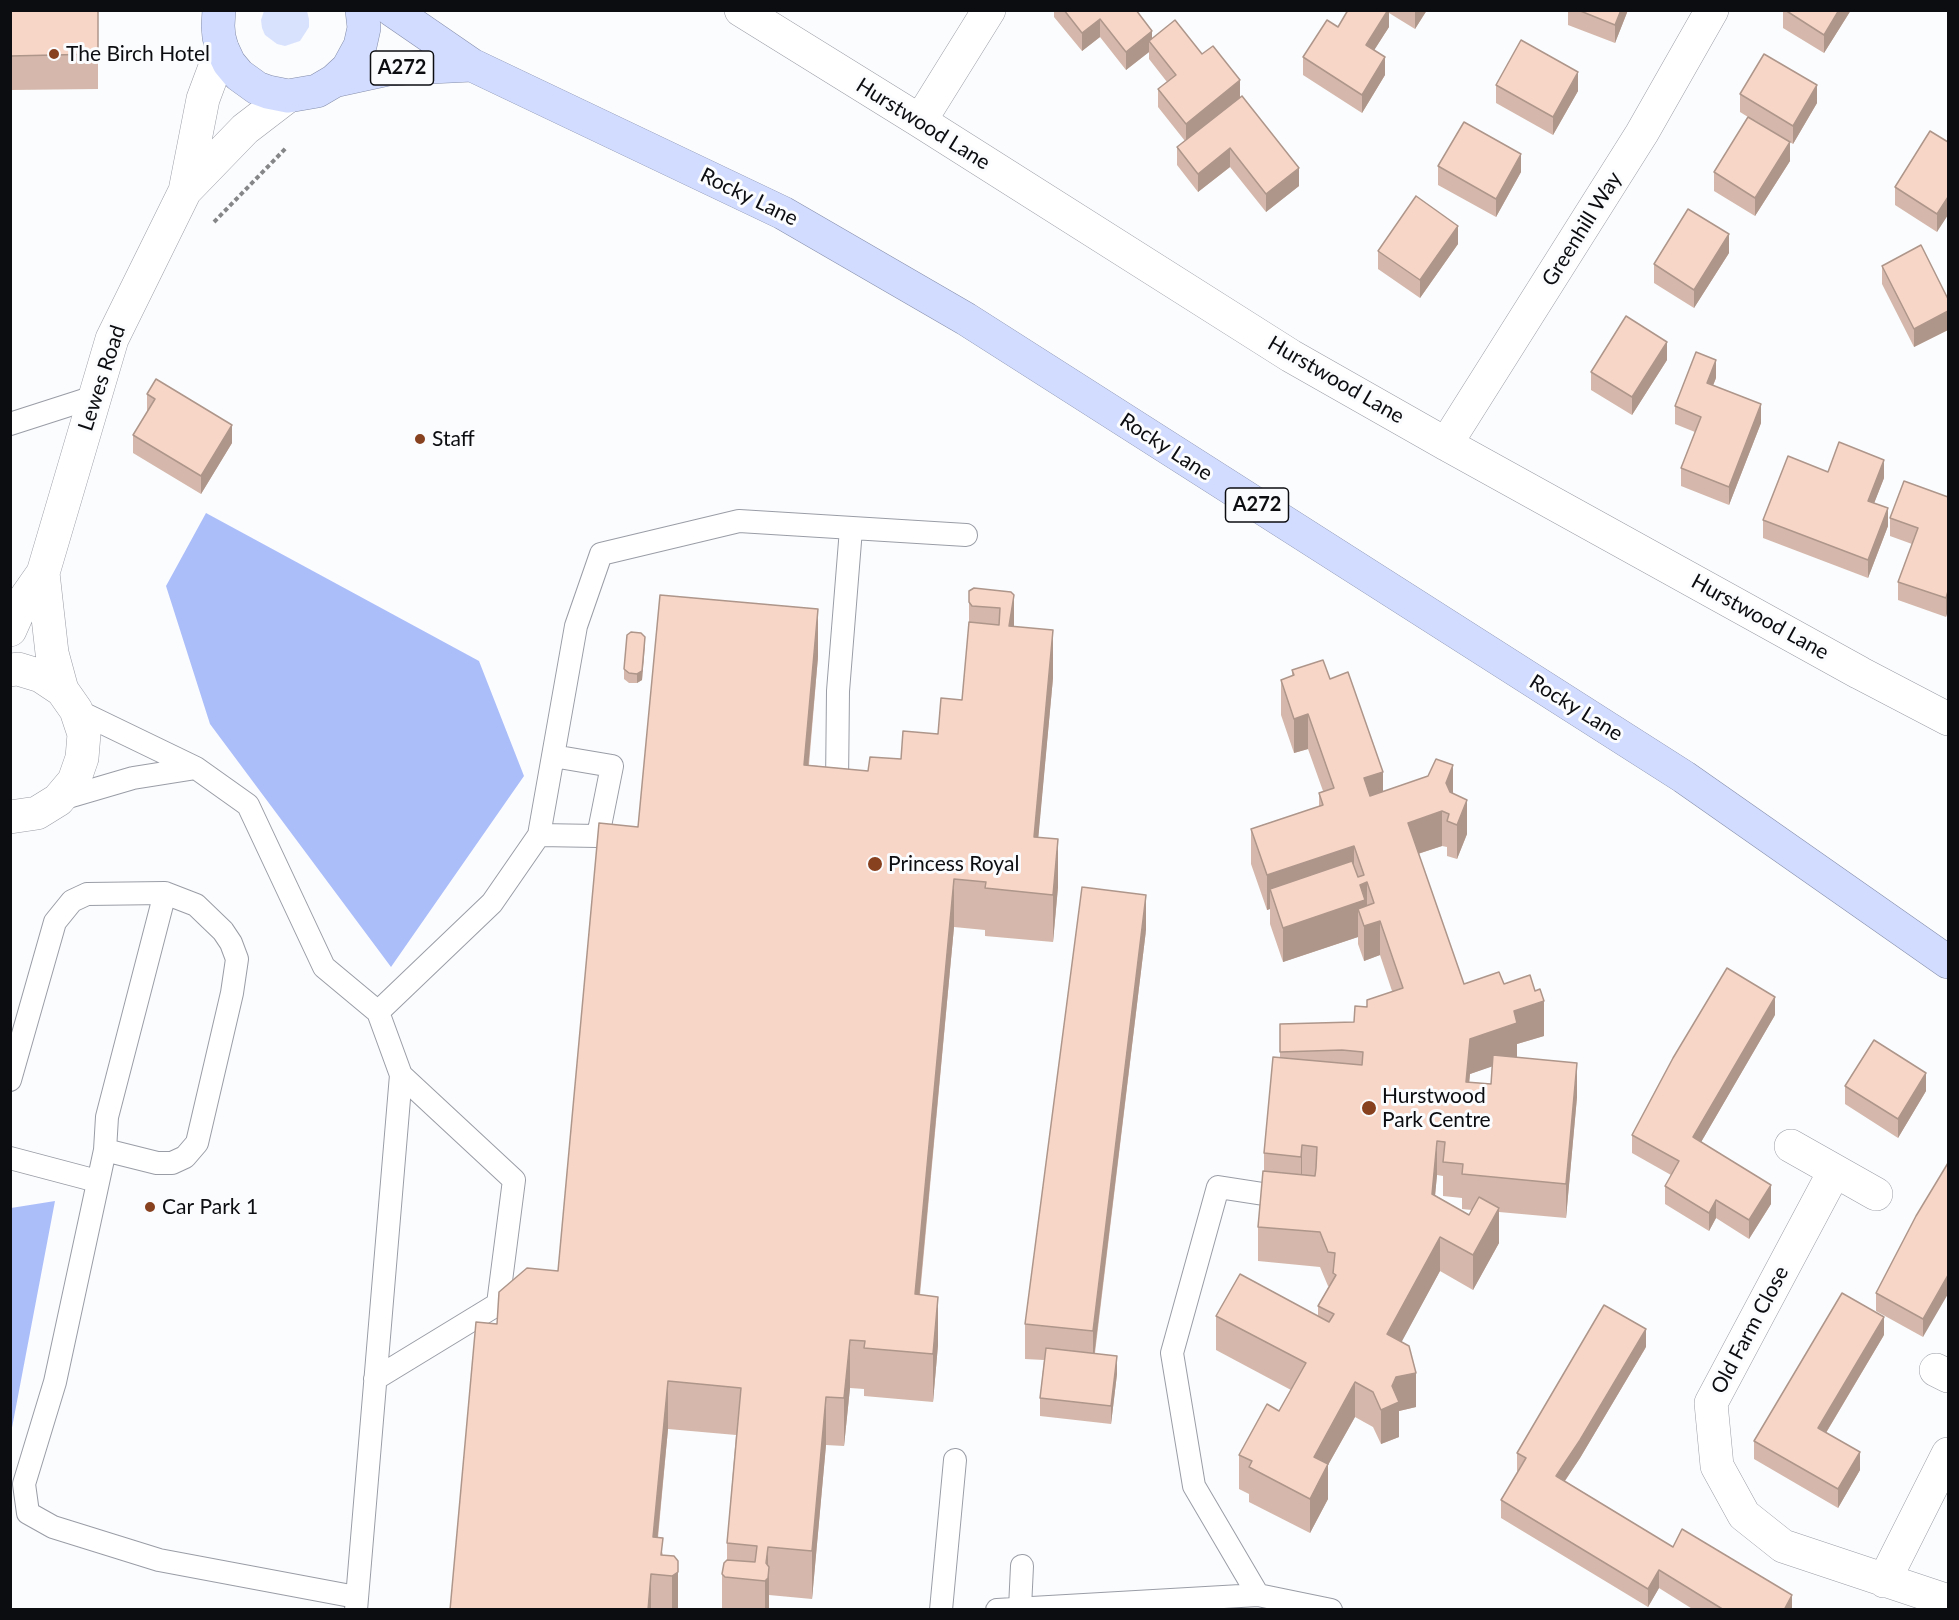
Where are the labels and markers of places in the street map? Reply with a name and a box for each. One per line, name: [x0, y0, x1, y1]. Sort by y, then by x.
place label: The Birch Hotel: [66, 41, 210, 67]
marker: The Birch Hotel: [47, 47, 61, 61]
place label: Staff: [432, 426, 475, 452]
marker: Staff: [413, 432, 427, 446]
place label: Princess Royal: [888, 851, 1019, 877]
marker: Princess Royal: [866, 855, 884, 873]
place label: Hurstwood Park Centre: [1382, 1083, 1491, 1133]
marker: Hurstwood Park Centre: [1360, 1099, 1378, 1117]
place label: Car Park 1: [162, 1194, 258, 1220]
marker: Car Park 1: [143, 1200, 157, 1214]

